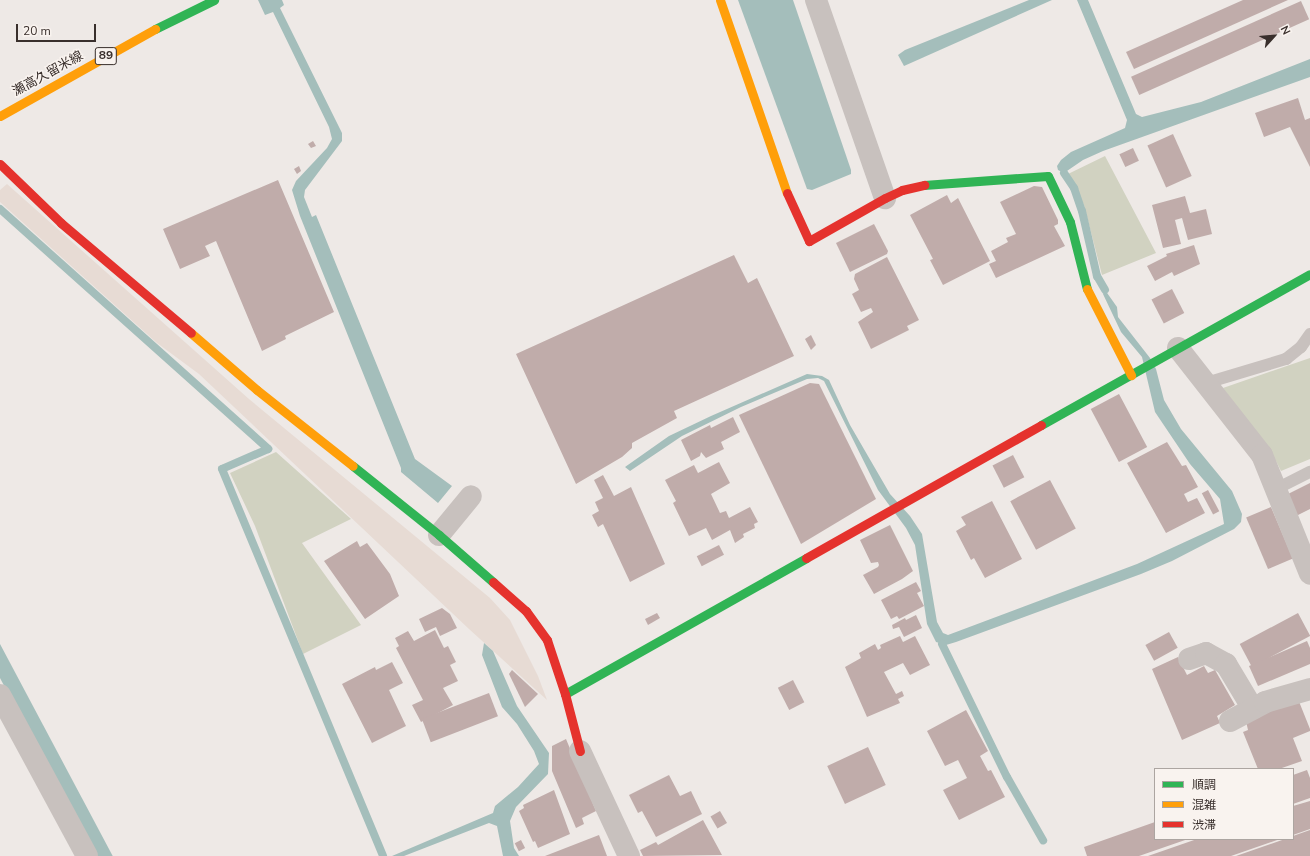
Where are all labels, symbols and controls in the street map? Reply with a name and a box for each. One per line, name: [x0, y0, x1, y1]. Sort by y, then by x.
scale bar: [18, 16, 98, 42]
north arrow: [1254, 16, 1294, 56]
text: 20 m: [23, 23, 51, 39]
text: N: [1277, 23, 1294, 37]
road number: 89: [94, 46, 118, 66]
street label: 瀬高久留米線: [10, 48, 86, 100]
legend: [1154, 768, 1294, 840]
text: 順調: [1192, 777, 1216, 793]
text: 混雑: [1192, 797, 1216, 813]
text: 渋滞: [1192, 817, 1216, 833]

